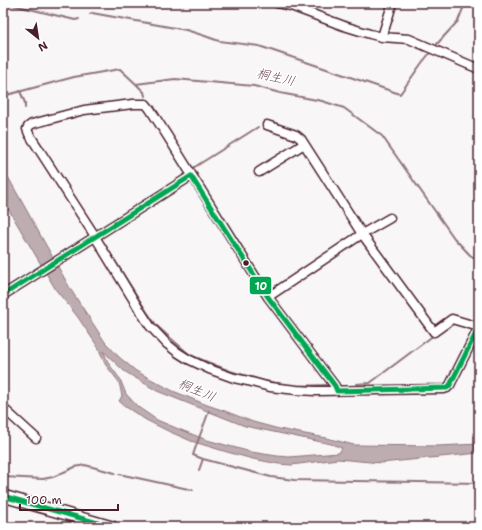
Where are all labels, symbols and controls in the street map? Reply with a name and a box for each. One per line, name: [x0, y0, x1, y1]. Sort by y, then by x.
north arrow: [18, 18, 58, 58]
text: N: [35, 38, 50, 55]
water label: 桐生川: [255, 64, 297, 90]
unlabelled marker: [241, 258, 251, 268]
line badge: 10: [249, 276, 272, 295]
text: 10: [255, 279, 267, 294]
water label: 桐生川: [176, 375, 218, 405]
scale bar: [20, 486, 118, 512]
text: 100 m: [26, 492, 62, 508]

